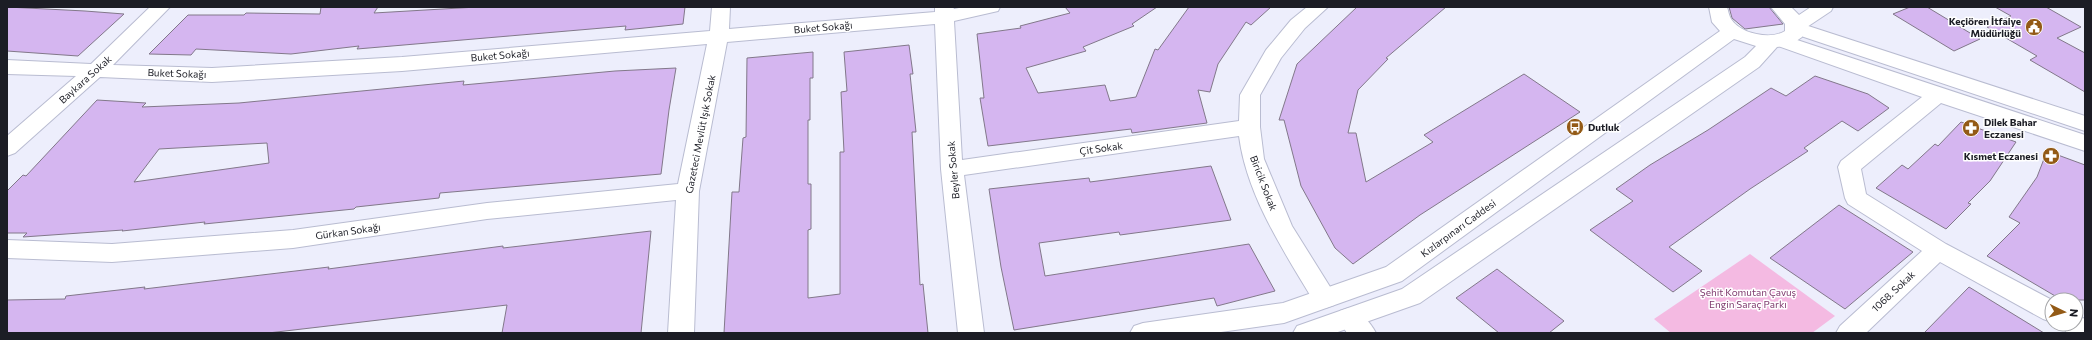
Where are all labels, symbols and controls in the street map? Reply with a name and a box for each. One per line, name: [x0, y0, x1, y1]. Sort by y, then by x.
place label: Keçiören İtfaiye Müdürlüğü: [1949, 15, 2021, 39]
public building icon: Keçiören İtfaiye Müdürlüğü: [2024, 17, 2044, 37]
street label: Buket Sokağı: [793, 18, 853, 36]
street label: Buket Sokağı: [470, 46, 530, 64]
street label: Baykara Sokak: [56, 52, 114, 106]
street label: Buket Sokağı: [147, 66, 207, 80]
street label: Gazeteci Mevlüt Işık Sokak: [683, 73, 718, 194]
place label: Dilek Bahar Eczanesi: [1984, 116, 2037, 140]
bus stop icon: Dutluk: [1565, 117, 1585, 137]
pharmacy icon: Dilek Bahar Eczanesi: [1961, 118, 1981, 138]
place label: Dutluk: [1588, 121, 1620, 133]
street label: Çit Sokak: [1079, 139, 1124, 157]
street label: Beyler Sokak: [944, 140, 962, 200]
pharmacy icon: Kısmet Eczanesi: [2041, 146, 2061, 166]
place label: Kısmet Eczanesi: [1964, 150, 2038, 162]
street label: Biricik Sokak: [1248, 154, 1280, 213]
street label: Kızlarpınarı Caddesi: [1418, 197, 1498, 259]
street label: Gürkan Sokağı: [315, 220, 381, 242]
street label: 1068. Sokak: [1869, 267, 1918, 314]
park label: Şehit Komutan Çavuş Engin Saraç Parkı: [1700, 286, 1797, 310]
north arrow: [2044, 292, 2084, 332]
text: N: [2068, 308, 2081, 318]

